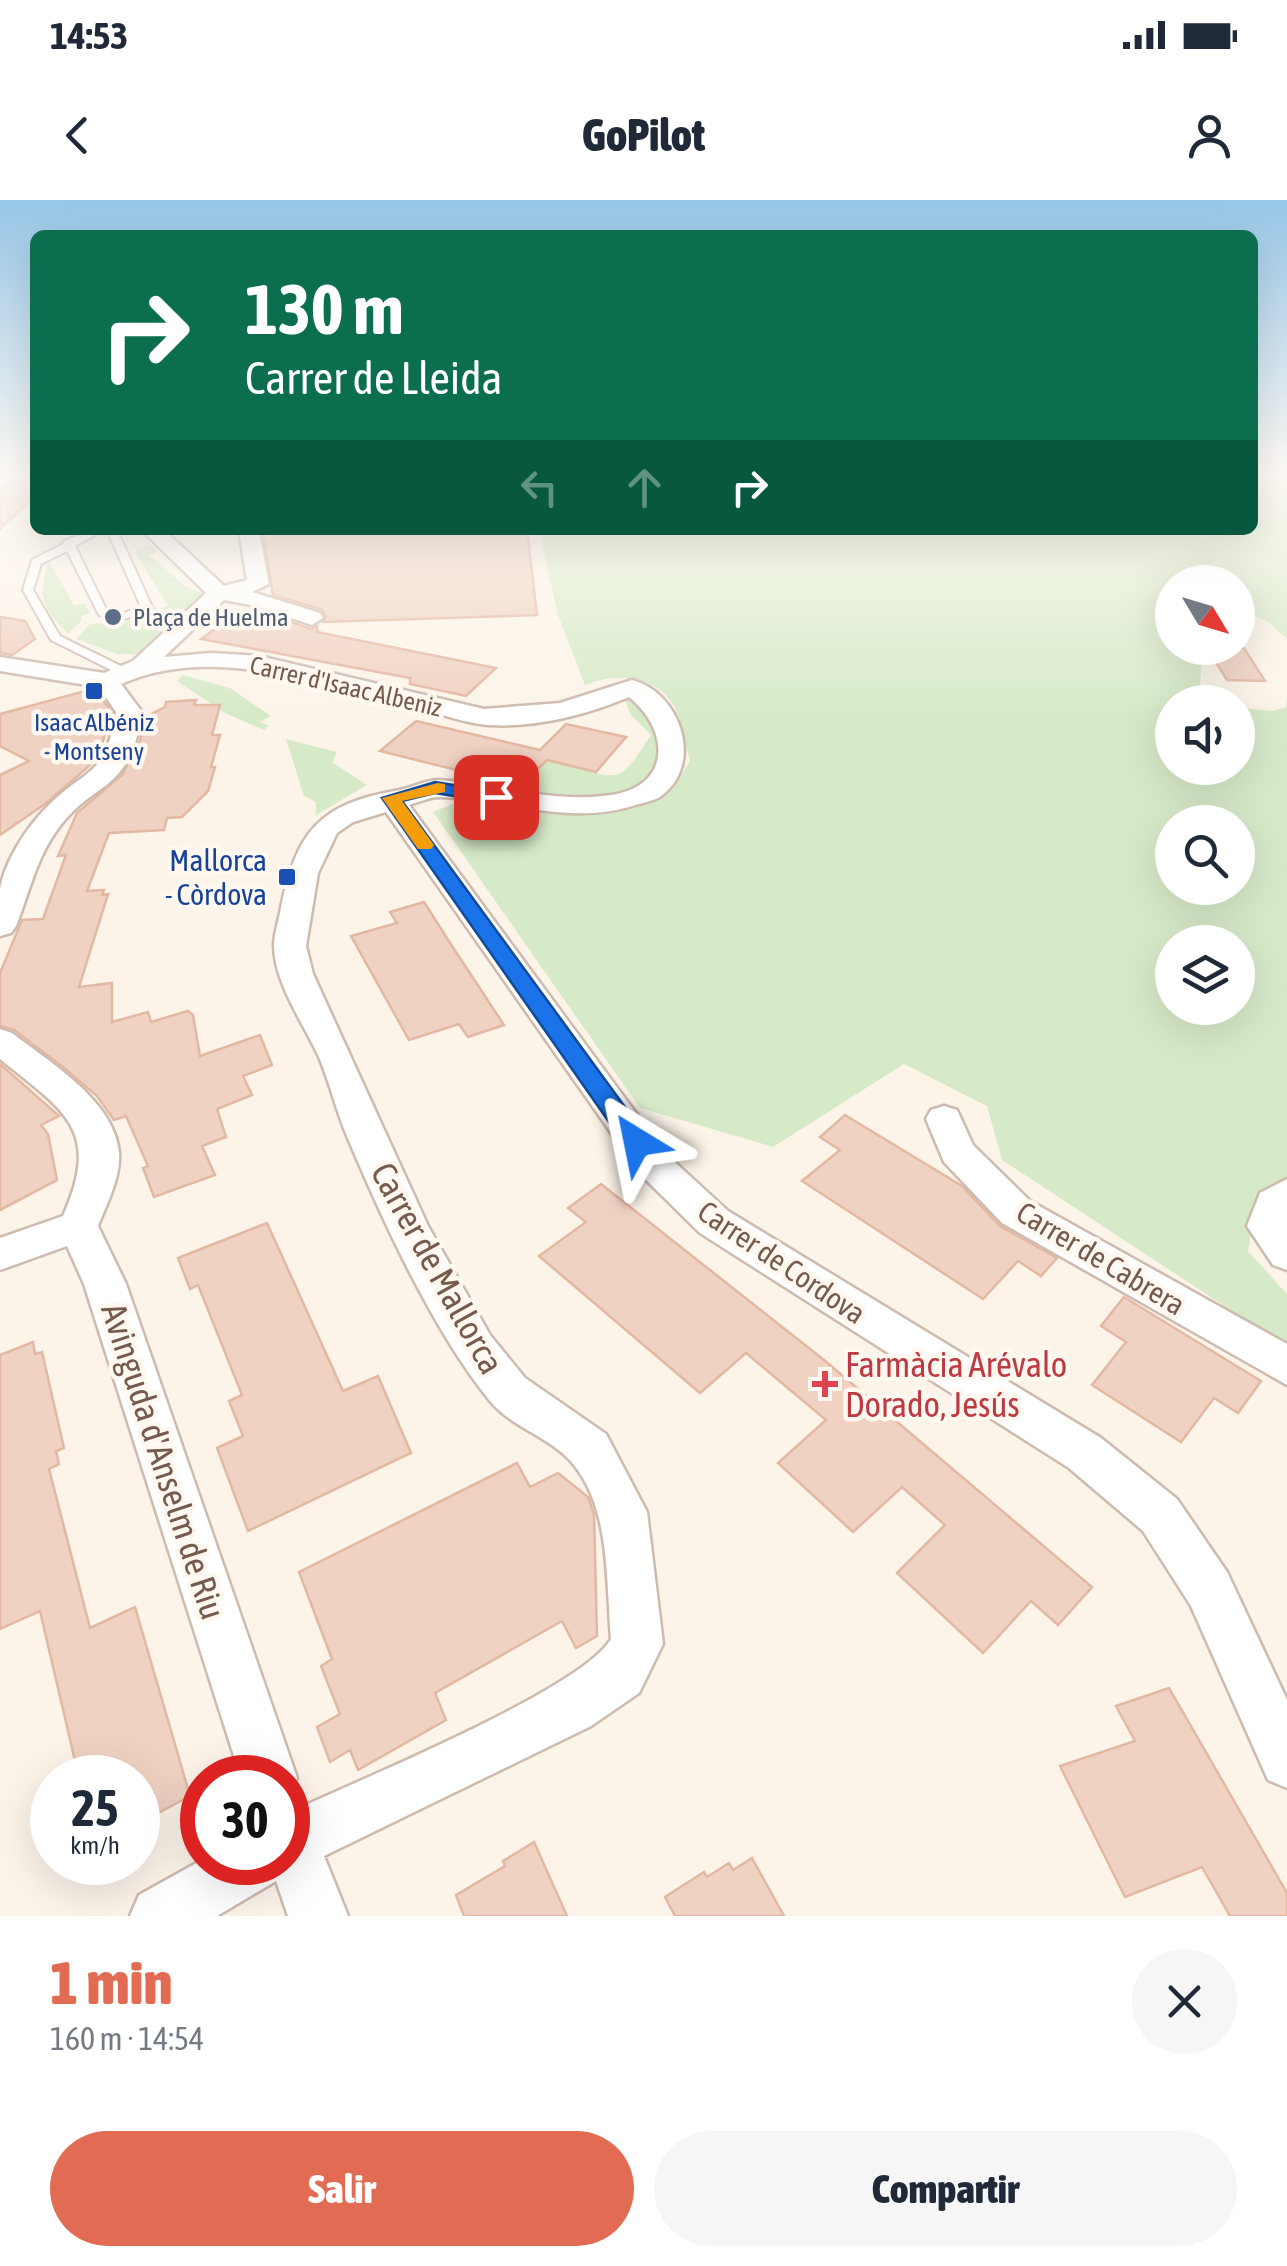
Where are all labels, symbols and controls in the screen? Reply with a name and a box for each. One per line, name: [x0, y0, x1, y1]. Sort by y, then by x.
text: 14:53: [50, 14, 128, 57]
icon: back: [50, 108, 105, 163]
icon: person: [1182, 108, 1237, 163]
text: GoPilot: [582, 109, 705, 161]
text: 130 m: [245, 269, 404, 349]
icon: right: [80, 270, 210, 400]
text: Carrer de Lleida: [245, 352, 502, 404]
icon: left: [512, 460, 567, 515]
icon: ahead: [617, 460, 672, 515]
icon: right: [722, 460, 777, 515]
north arrow: [1155, 565, 1255, 665]
map controls: [1155, 565, 1255, 1025]
place label: Plaça de Huelma: [133, 603, 289, 631]
marker: Plaça de Huelma: [102, 606, 124, 628]
street label: Carrer d'Isaac Albeniz: [247, 650, 445, 722]
marker: Isaac Albéniz - Montseny: [83, 680, 105, 702]
button: sound: [1155, 685, 1255, 785]
place label: Isaac Albéniz - Montseny: [34, 708, 154, 765]
pin: [454, 755, 539, 840]
icon: arrive: [469, 770, 524, 825]
button: search: [1155, 805, 1255, 905]
place label: Mallorca - Còrdova: [165, 843, 267, 911]
marker: Mallorca - Còrdova: [276, 866, 298, 888]
button: layers: [1155, 925, 1255, 1025]
position arrow: [585, 1090, 689, 1194]
street label: Carrer de Mallorca: [364, 1156, 512, 1380]
street label: Carrer de Cordova: [692, 1194, 872, 1330]
street label: Carrer de Cabrera: [1011, 1194, 1191, 1322]
street label: Avinguda d'Anselm de Riu: [94, 1298, 234, 1624]
place label: Farmàcia Arévalo Dorado, Jesús: [845, 1344, 1067, 1424]
marker: Farmàcia Arévalo Dorado, Jesús: [814, 1373, 836, 1395]
speed limit sign: 30: [180, 1755, 310, 1885]
text: 25: [71, 1779, 118, 1837]
text: km/h: [70, 1831, 120, 1859]
text: 1 min: [50, 1948, 173, 2017]
button: close: [1132, 1949, 1237, 2054]
text: 160 m · 14:54: [50, 2020, 204, 2057]
button: Salir: [50, 2131, 634, 2246]
button: Compartir: [654, 2131, 1237, 2246]

